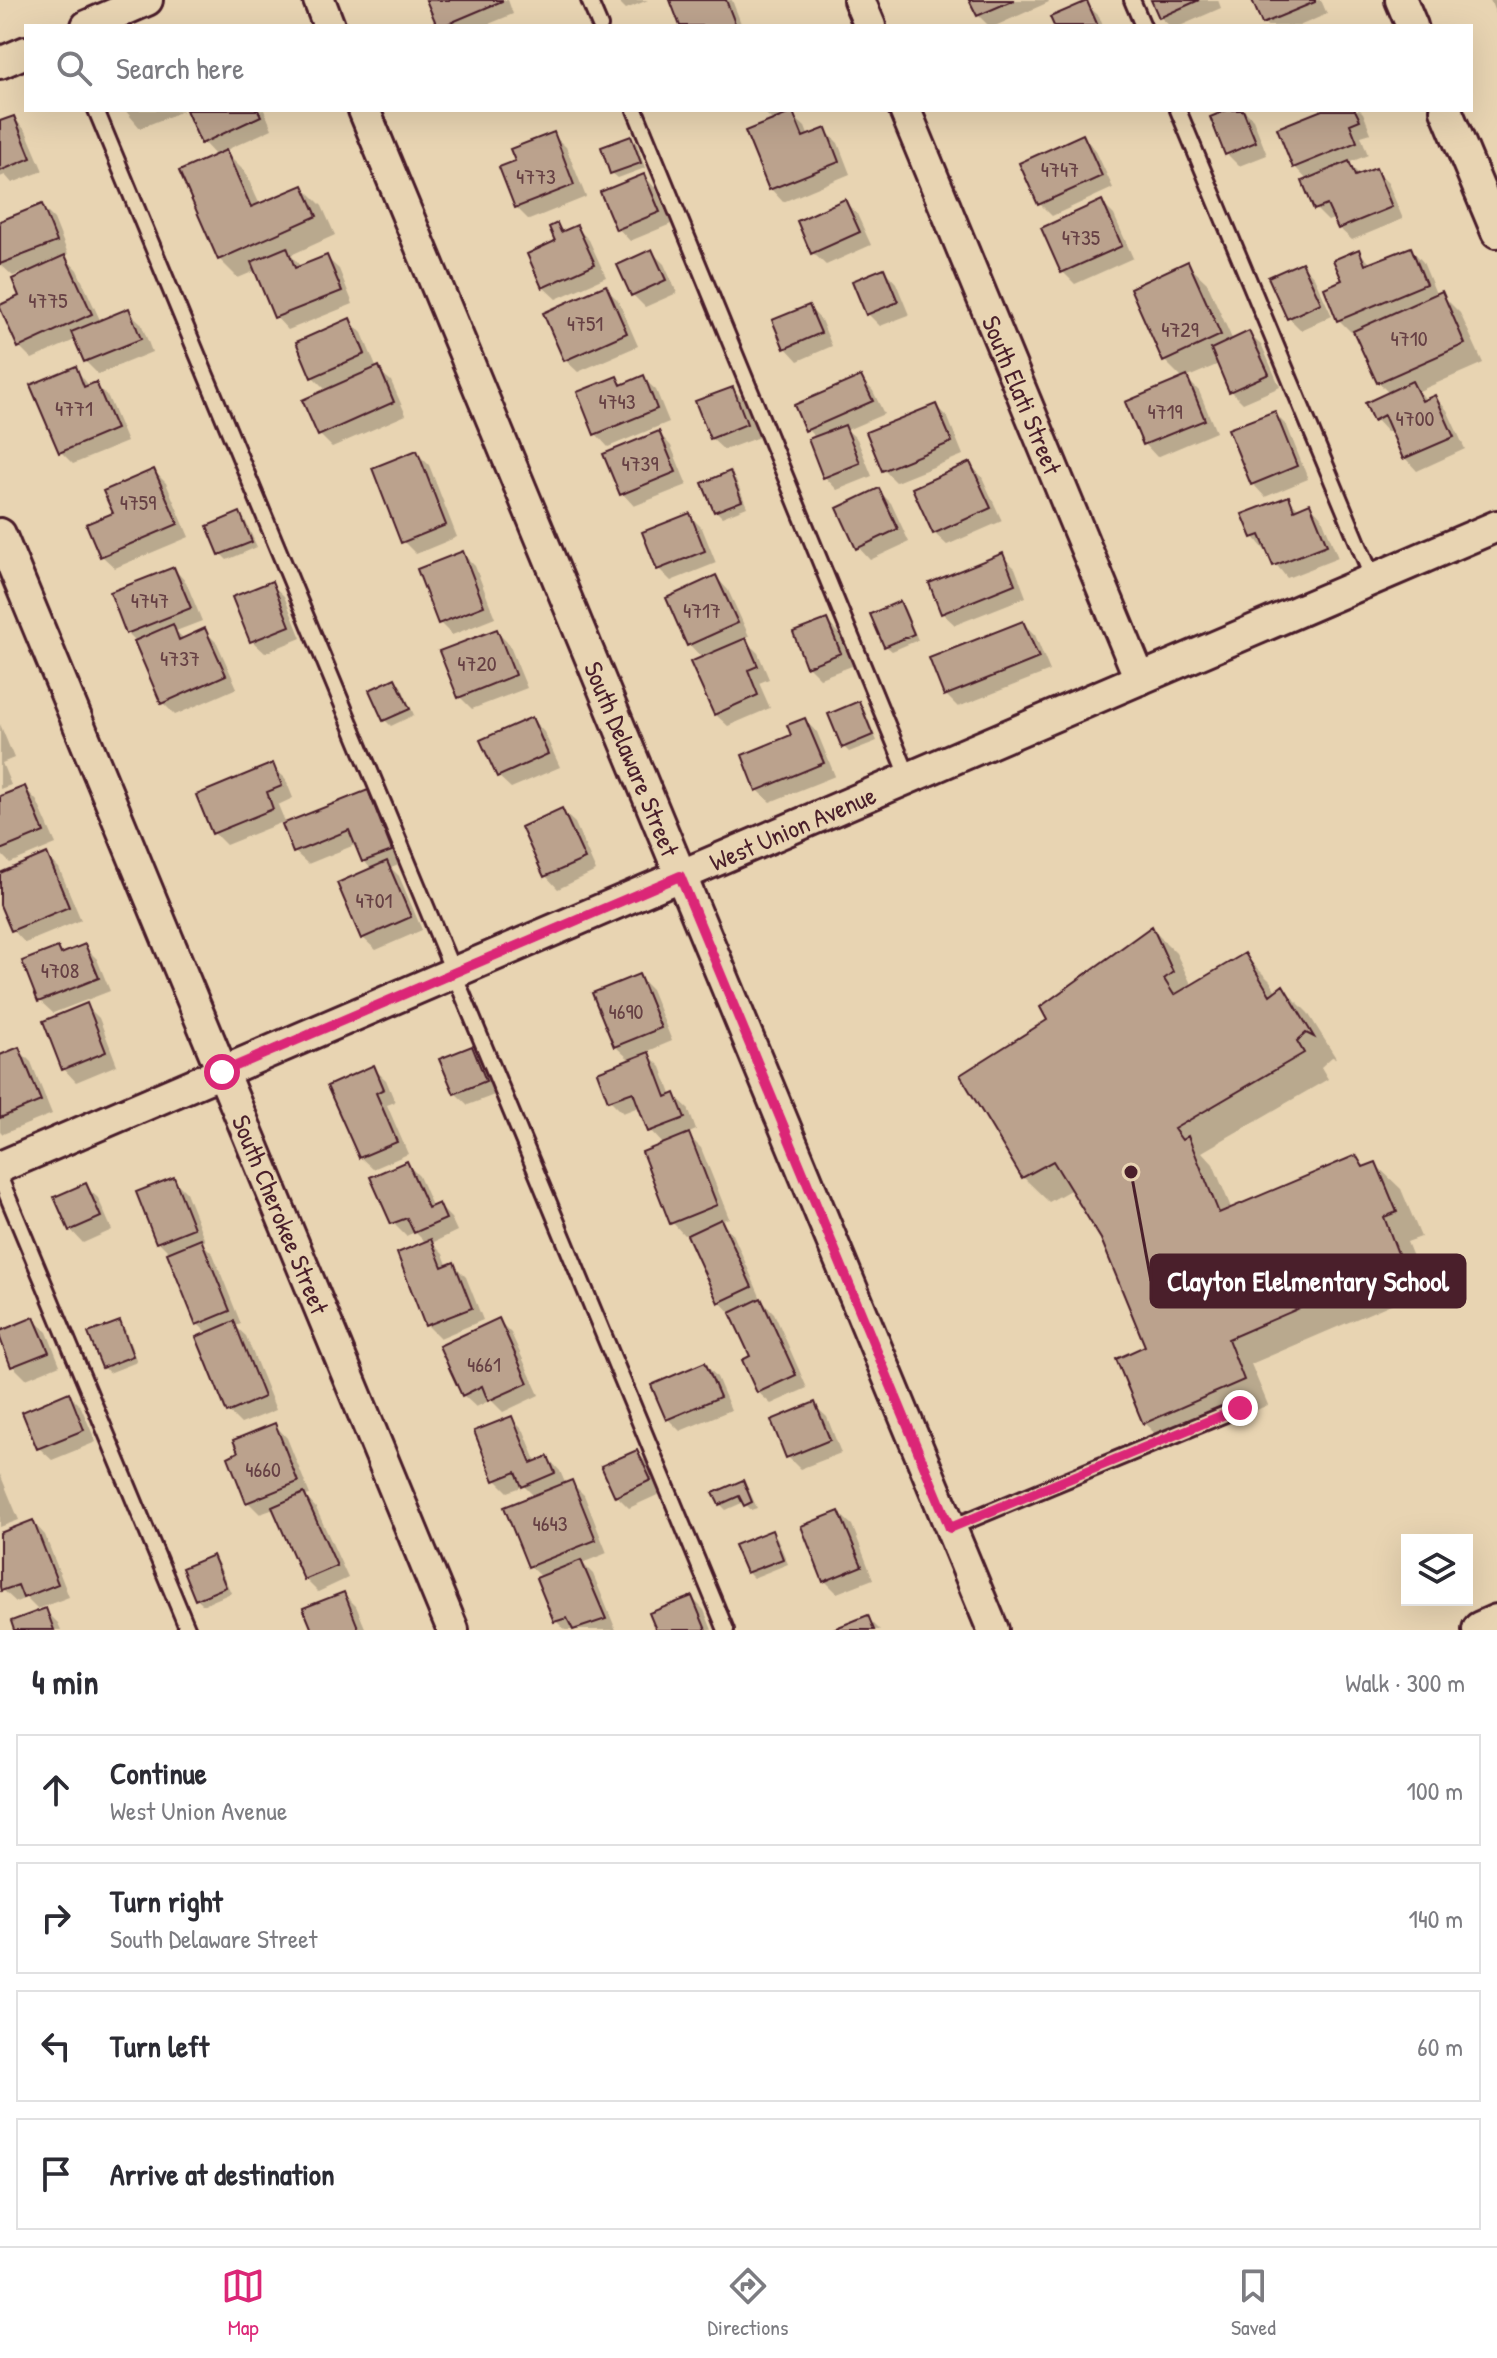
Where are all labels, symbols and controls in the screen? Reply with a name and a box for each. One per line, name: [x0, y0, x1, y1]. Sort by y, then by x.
search box: [24, 24, 1473, 112]
icon: search: [52, 46, 96, 90]
text: Search here: [116, 48, 244, 88]
house number: 4747: [1041, 154, 1079, 184]
house number: 4773: [516, 161, 556, 191]
house number: 4735: [1062, 222, 1100, 252]
house number: 4775: [28, 285, 68, 315]
house number: 4751: [567, 308, 603, 338]
street label: South Elati Street: [974, 310, 1071, 480]
house number: 4729: [1161, 314, 1199, 344]
house number: 4710: [1391, 323, 1428, 353]
house number: 4743: [598, 386, 636, 416]
house number: 4771: [55, 393, 93, 423]
house number: 4719: [1147, 396, 1183, 426]
house number: 4700: [1396, 403, 1435, 433]
house number: 4739: [621, 448, 659, 478]
house number: 4759: [120, 487, 156, 517]
house number: 4747: [131, 585, 169, 615]
house number: 4717: [683, 595, 721, 625]
house number: 4737: [160, 643, 200, 673]
house number: 4720: [457, 648, 497, 678]
street label: South Delaware Street: [577, 656, 689, 862]
street label: West Union Avenue: [704, 777, 881, 879]
house number: 4701: [356, 885, 393, 915]
house number: 4708: [41, 955, 79, 985]
house number: 4690: [609, 996, 644, 1026]
route start: [204, 1054, 240, 1090]
street label: South Cherokee Street: [224, 1109, 338, 1320]
callout: Clayton Elelmentary School: [1151, 1255, 1465, 1307]
text: Clayton Elelmentary School: [1167, 1262, 1450, 1301]
house number: 4661: [467, 1349, 501, 1379]
route end: [1222, 1390, 1258, 1426]
house number: 4660: [245, 1454, 281, 1484]
house number: 4643: [532, 1508, 568, 1538]
map controls: [1401, 1534, 1473, 1606]
button: layers: [1401, 1534, 1473, 1606]
text: 4 min: [32, 1659, 99, 1705]
text: Walk · 300 m: [1345, 1665, 1465, 1700]
text: Continue: [110, 1753, 207, 1793]
icon: ahead: [34, 1768, 78, 1812]
text: 100 m: [1407, 1773, 1463, 1808]
text: West Union Avenue: [110, 1793, 287, 1828]
text: Turn right: [110, 1881, 223, 1921]
icon: right: [34, 1896, 78, 1940]
text: 140 m: [1409, 1901, 1463, 1936]
text: South Delaware Street: [110, 1921, 318, 1956]
icon: left: [34, 2024, 78, 2068]
text: Turn left: [110, 2026, 209, 2066]
text: 60 m: [1417, 2029, 1463, 2064]
icon: arrive: [34, 2152, 78, 2196]
text: Arrive at destination: [110, 2154, 335, 2194]
tab: Map: [221, 2264, 265, 2342]
tab: Directions: [708, 2264, 789, 2342]
tab: Saved: [1231, 2264, 1276, 2342]

